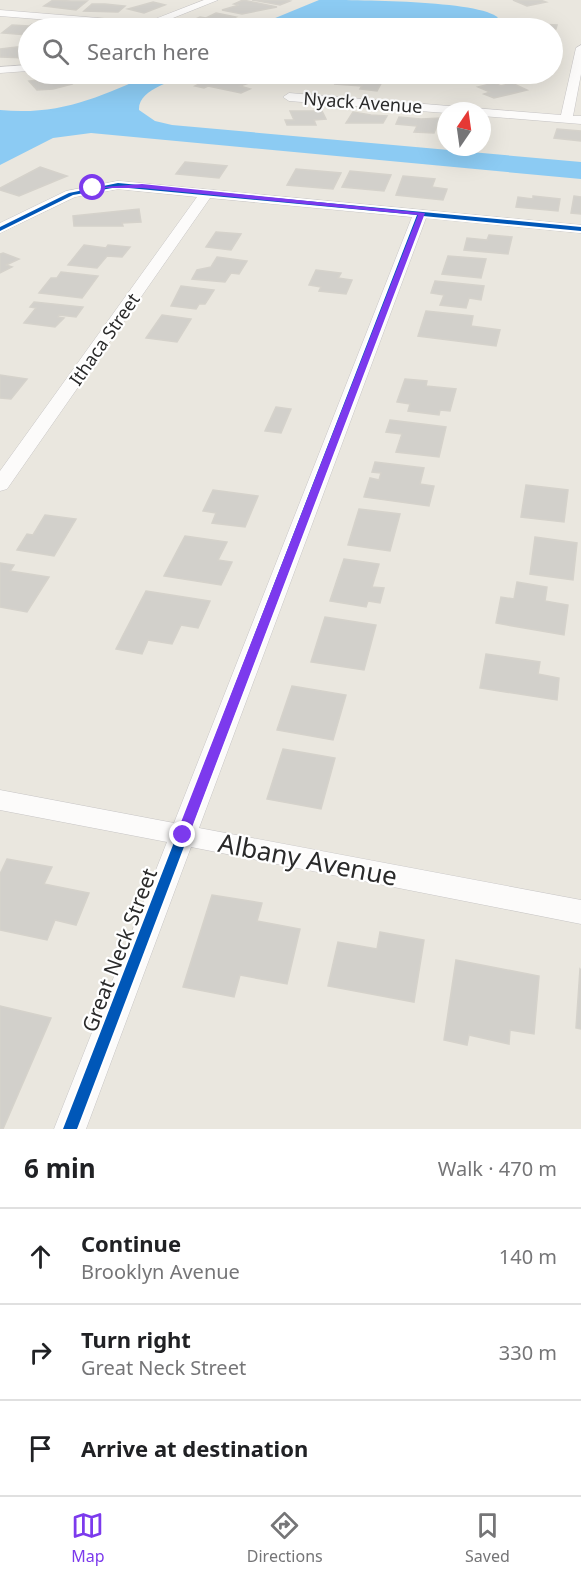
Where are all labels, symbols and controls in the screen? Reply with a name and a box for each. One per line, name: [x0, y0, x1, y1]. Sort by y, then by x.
search box: [18, 18, 563, 84]
icon: search: [39, 35, 72, 68]
text: Search here: [87, 36, 209, 66]
street label: Nyack Avenue: [303, 86, 423, 118]
north arrow: [437, 102, 491, 156]
route start: [79, 174, 105, 200]
street label: Ithaca Street: [63, 288, 145, 390]
route end: [169, 821, 195, 847]
street label: Albany Avenue: [216, 824, 400, 894]
street label: Great Neck Street: [75, 864, 163, 1036]
text: 6 min: [24, 1150, 96, 1186]
text: Walk · 470 m: [438, 1155, 557, 1182]
text: Continue: [81, 1228, 181, 1258]
icon: ahead: [24, 1240, 57, 1273]
text: 140 m: [499, 1243, 557, 1270]
text: Brooklyn Avenue: [81, 1258, 240, 1285]
text: Turn right: [81, 1324, 191, 1354]
icon: right: [24, 1336, 57, 1369]
text: 330 m: [499, 1339, 557, 1366]
text: Great Neck Street: [81, 1354, 246, 1381]
icon: arrive: [24, 1432, 57, 1465]
text: Arrive at destination: [81, 1433, 308, 1463]
tab: Map: [71, 1509, 104, 1567]
tab: Directions: [247, 1509, 323, 1567]
tab: Saved: [465, 1509, 510, 1567]

